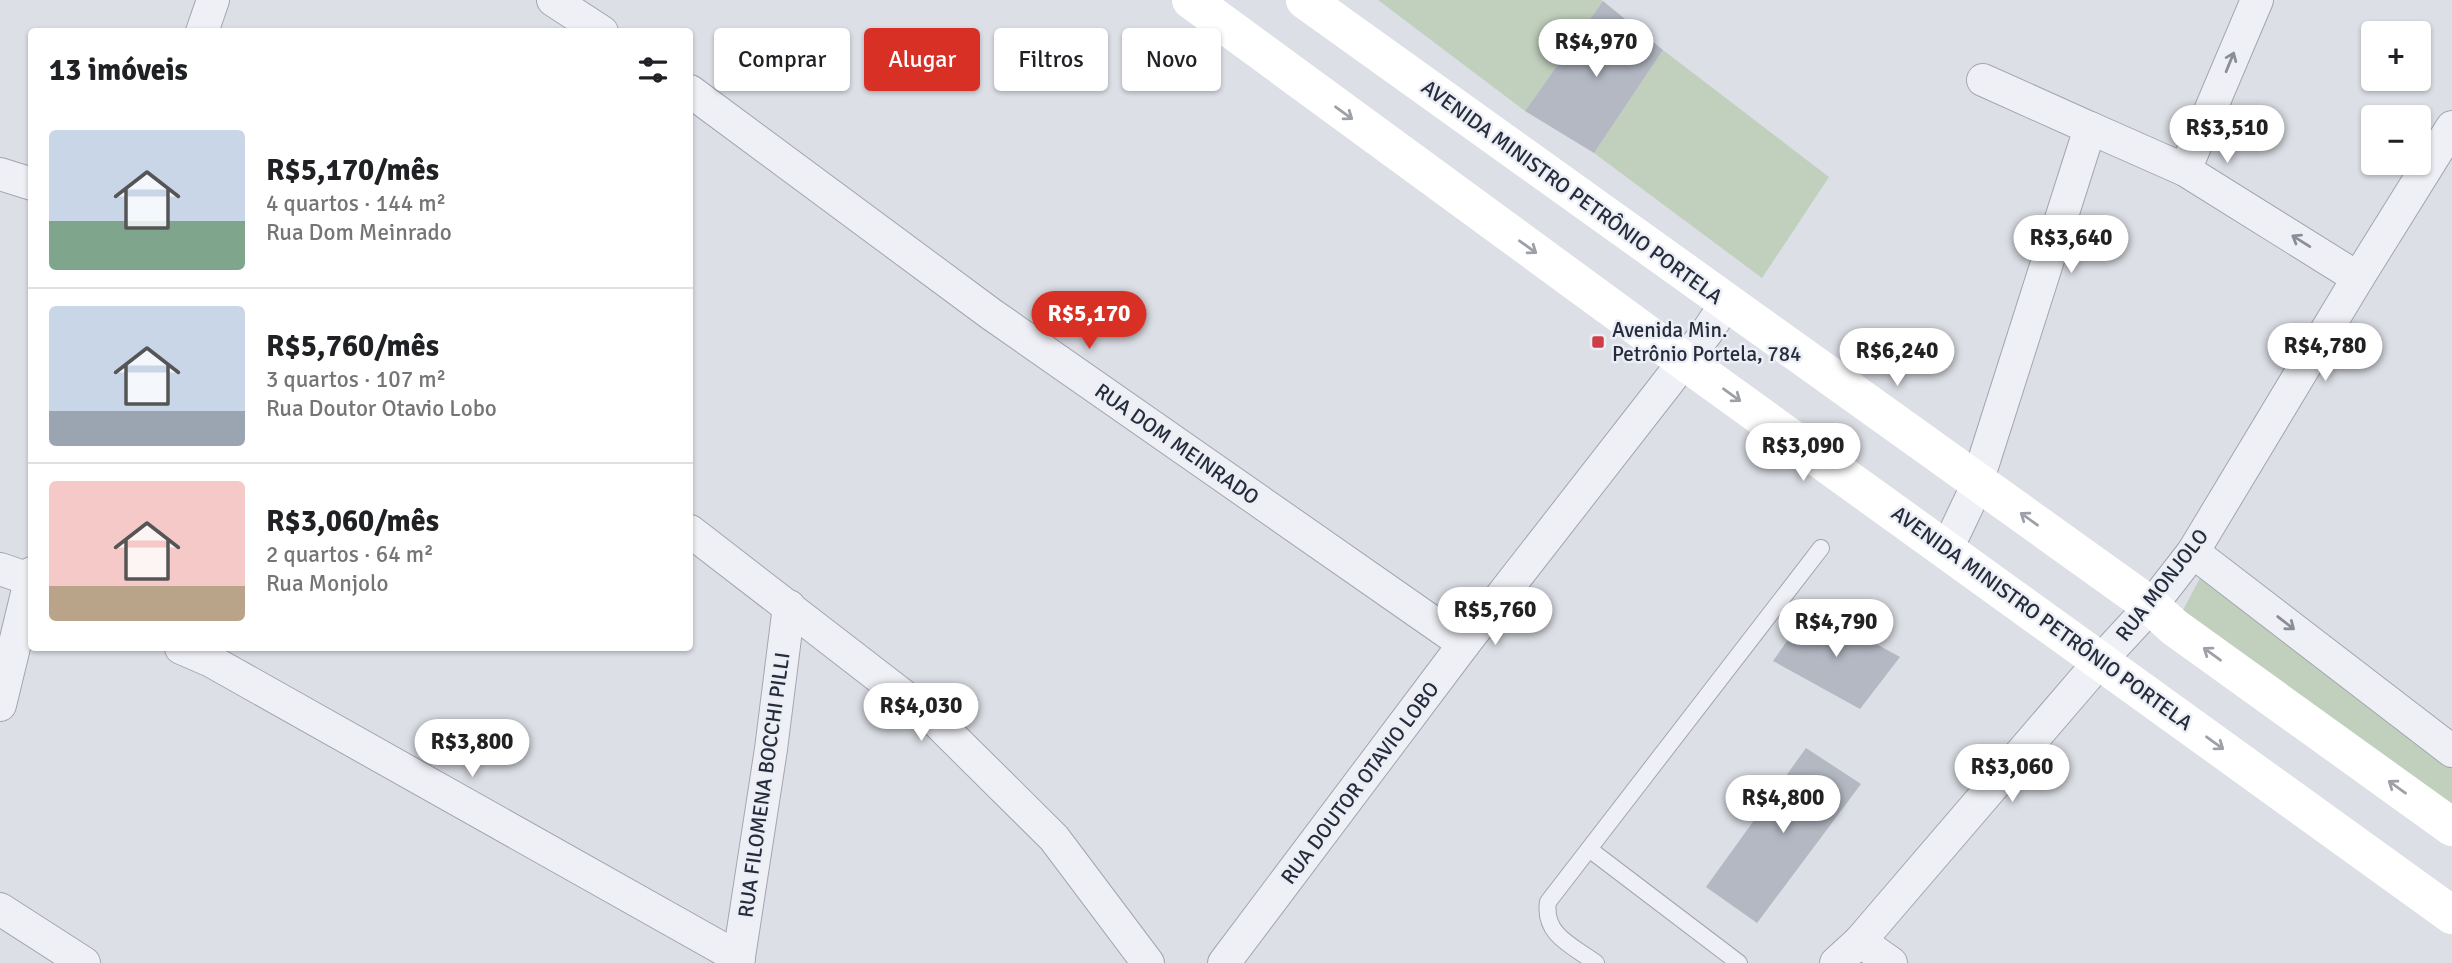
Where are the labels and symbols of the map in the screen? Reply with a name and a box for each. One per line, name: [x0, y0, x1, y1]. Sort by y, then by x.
pin: R$4,970: [1531, 20, 1661, 79]
one-way arrow: [2224, 52, 2237, 73]
street label: AVENIDA MINISTRO PETRÔNIO PORTELA: [1416, 74, 1728, 310]
one-way arrow: [1335, 105, 1353, 120]
pin: R$3,510: [2162, 106, 2292, 165]
pin: R$3,640: [2006, 216, 2136, 275]
one-way arrow: [2291, 234, 2311, 248]
one-way arrow: [1518, 240, 1537, 254]
pin: R$5,170: [1024, 292, 1154, 351]
place label: Avenida Min. Petrônio Portela, 784: [1612, 317, 1801, 367]
pin: R$4,780: [2260, 324, 2390, 383]
pin: R$6,240: [1832, 328, 1962, 388]
marker: Avenida Min. Petrônio Portela, 784: [1590, 334, 1606, 350]
street label: RUA DOM MEINRADO: [1090, 378, 1264, 510]
one-way arrow: [1722, 388, 1741, 402]
pin: R$3,090: [1738, 424, 1868, 483]
street label: AVENIDA MINISTRO PETRÔNIO PORTELA: [1886, 500, 2198, 736]
one-way arrow: [2020, 512, 2039, 526]
street label: RUA MONJOLO: [2110, 524, 2214, 646]
pin: R$5,760: [1430, 588, 1560, 647]
pin: R$4,790: [1771, 600, 1901, 659]
one-way arrow: [2277, 616, 2295, 631]
one-way arrow: [2203, 647, 2222, 661]
street label: RUA FILOMENA BOCCHI PILLI: [733, 651, 795, 919]
street label: RUA DOUTOR OTAVIO LOBO: [1275, 677, 1445, 889]
pin: R$4,030: [856, 684, 986, 743]
pin: R$3,800: [407, 720, 537, 779]
one-way arrow: [2205, 736, 2224, 750]
pin: R$3,060: [1947, 744, 2077, 804]
pin: R$4,800: [1718, 776, 1848, 835]
one-way arrow: [2388, 780, 2407, 794]

